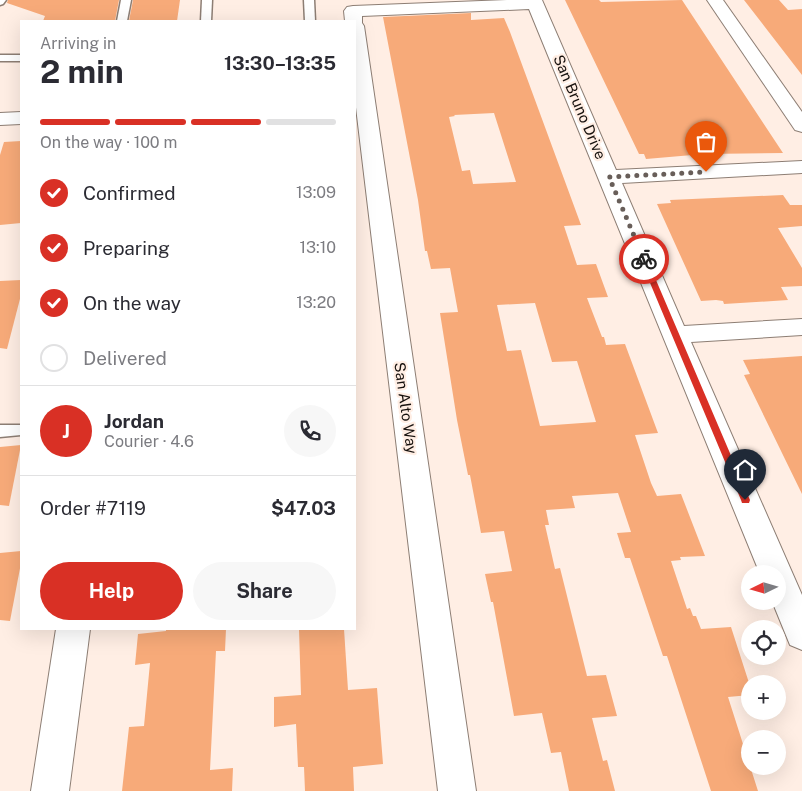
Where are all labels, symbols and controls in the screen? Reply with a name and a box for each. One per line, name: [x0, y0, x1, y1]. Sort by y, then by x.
text: Arriving in: [40, 34, 116, 53]
text: 13:30–13:35: [224, 52, 336, 74]
street label: San Bruno Drive: [550, 52, 610, 162]
text: 2 min: [40, 53, 124, 90]
pin: [685, 121, 727, 172]
icon: bag: [692, 128, 720, 156]
text: On the way · 100 m: [40, 133, 177, 152]
icon: check: [40, 179, 68, 207]
text: Confirmed: [83, 182, 176, 204]
text: 13:09: [296, 183, 336, 202]
icon: check: [40, 234, 68, 262]
courier: [619, 234, 669, 284]
text: Preparing: [83, 237, 170, 259]
text: 13:10: [299, 238, 336, 257]
icon: bike: [630, 245, 658, 273]
icon: check: [40, 289, 68, 317]
text: On the way: [83, 292, 181, 314]
text: 13:20: [296, 293, 336, 312]
text: Delivered: [83, 347, 167, 369]
street label: San Alto Way: [391, 361, 421, 455]
button: phone: [284, 405, 336, 457]
text: Jordan: [104, 410, 164, 432]
text: J: [62, 420, 70, 442]
text: Courier · 4.6: [104, 432, 194, 451]
pin: [724, 449, 766, 500]
icon: home: [731, 456, 759, 484]
text: Order #7119: [40, 497, 146, 519]
text: $47.03: [271, 497, 336, 519]
button: Help: [40, 562, 183, 620]
button: Share: [193, 562, 336, 620]
north arrow: [741, 565, 786, 610]
map controls: [741, 565, 786, 775]
button: locate: [741, 620, 786, 665]
button: +: [741, 675, 786, 720]
button: −: [741, 730, 786, 775]

